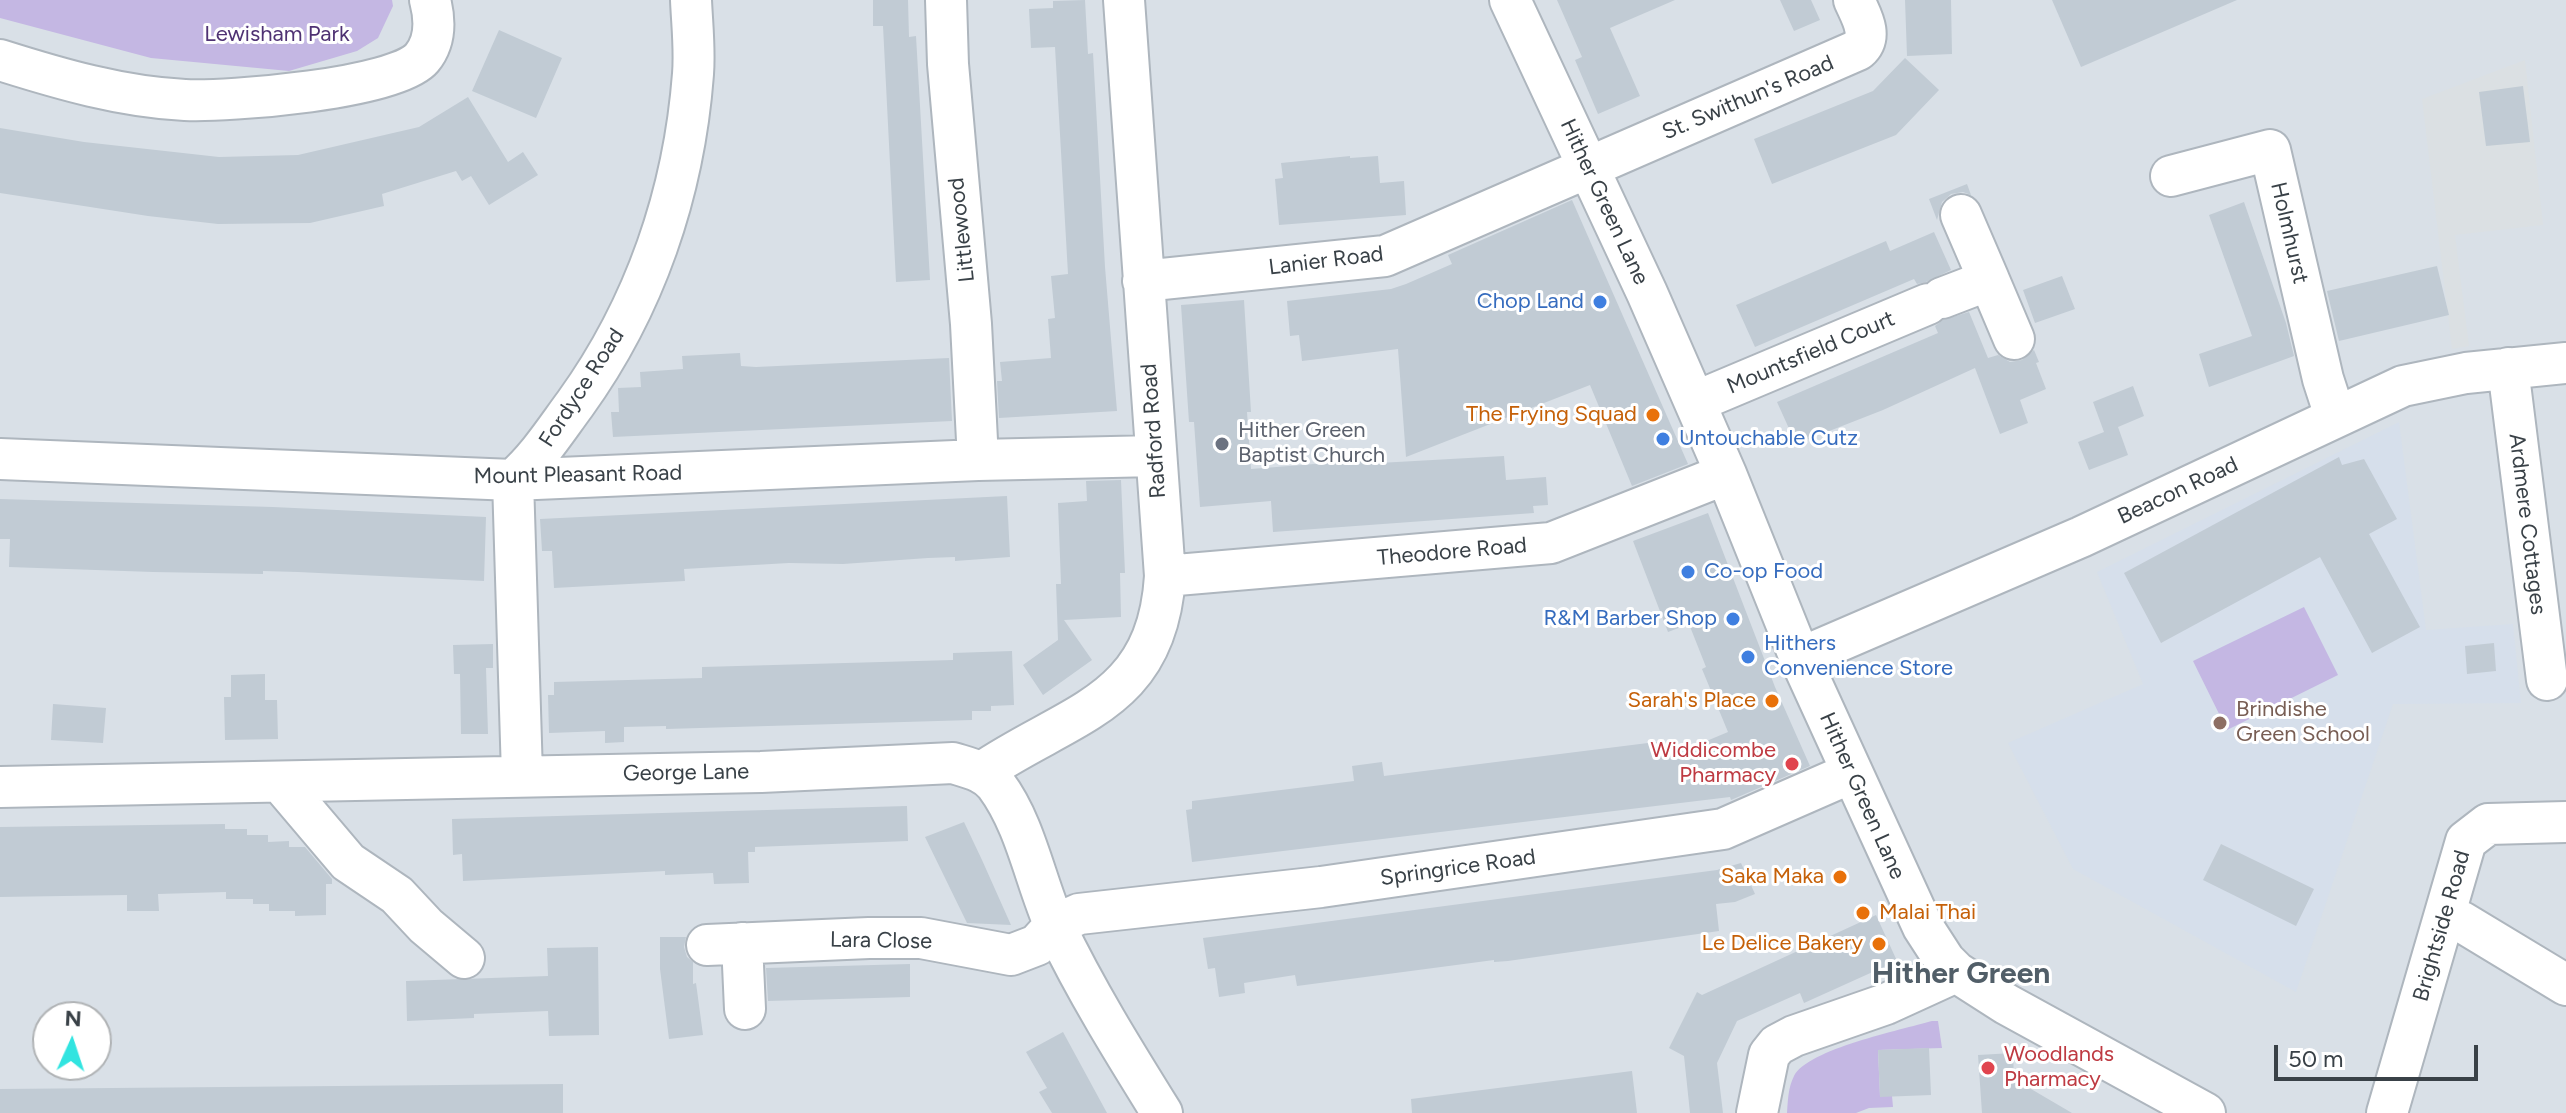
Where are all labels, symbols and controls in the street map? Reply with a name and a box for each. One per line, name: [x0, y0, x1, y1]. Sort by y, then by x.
park label: Lewisham Park: [204, 22, 350, 48]
street label: St. Swithun's Road: [1658, 50, 1838, 146]
street label: Hither Green Lane: [1554, 115, 1654, 289]
street label: Littlewood: [943, 176, 981, 284]
street label: Holmhurst: [2265, 180, 2313, 286]
street label: Lanier Road: [1267, 241, 1385, 281]
place label: Chop Land: [1477, 289, 1584, 315]
marker: Chop Land: [1591, 293, 1609, 311]
street label: Mountsfield Court: [1723, 306, 1899, 400]
street label: Fordyce Road: [534, 324, 630, 452]
street label: Radford Road: [1136, 363, 1172, 499]
place label: The Frying Squad: [1466, 402, 1637, 428]
marker: The Frying Squad: [1644, 406, 1662, 424]
place label: Hither Green Baptist Church: [1238, 418, 1385, 470]
place label: Untouchable Cutz: [1679, 426, 1858, 452]
marker: Untouchable Cutz: [1654, 430, 1672, 448]
street label: Ardmere Cottages: [2503, 432, 2551, 616]
marker: Hither Green Baptist Church: [1213, 435, 1231, 453]
street label: Beacon Road: [2114, 452, 2242, 530]
street label: Mount Pleasant Road: [473, 460, 683, 490]
street label: Theodore Road: [1376, 532, 1528, 572]
place label: Co-op Food: [1704, 559, 1823, 585]
marker: Co-op Food: [1679, 563, 1697, 581]
place label: R&M Barber Shop: [1544, 606, 1717, 632]
marker: R&M Barber Shop: [1724, 610, 1742, 628]
place label: Hithers Convenience Store: [1764, 631, 1953, 682]
marker: Hithers Convenience Store: [1739, 648, 1757, 666]
place label: Sarah's Place: [1628, 688, 1756, 714]
marker: Sarah's Place: [1763, 692, 1781, 710]
place label: Brindishe Green School: [2236, 697, 2370, 748]
street label: Hither Green Lane: [1813, 708, 1911, 884]
marker: Brindishe Green School: [2211, 714, 2229, 732]
place label: Widdicombe Pharmacy: [1651, 738, 1776, 790]
marker: Widdicombe Pharmacy: [1783, 755, 1801, 773]
street label: George Lane: [623, 759, 749, 787]
street label: Springrice Road: [1379, 844, 1537, 892]
street label: Brightside Road: [2408, 847, 2476, 1005]
place label: Saka Maka: [1721, 864, 1824, 890]
marker: Saka Maka: [1831, 868, 1849, 886]
place label: Malai Thai: [1879, 900, 1976, 926]
marker: Malai Thai: [1854, 904, 1872, 922]
street label: Lara Close: [830, 927, 932, 955]
place label: Le Delice Bakery: [1702, 931, 1863, 957]
marker: Le Delice Bakery: [1870, 935, 1888, 953]
district label: Hither Green: [1872, 956, 2050, 992]
north arrow: [32, 1001, 112, 1081]
text: N: [64, 1005, 82, 1032]
scale bar: [2278, 1029, 2482, 1079]
place label: Woodlands Pharmacy: [2004, 1042, 2114, 1094]
text: 50 m: [2288, 1044, 2344, 1073]
marker: Woodlands Pharmacy: [1979, 1059, 1997, 1077]

